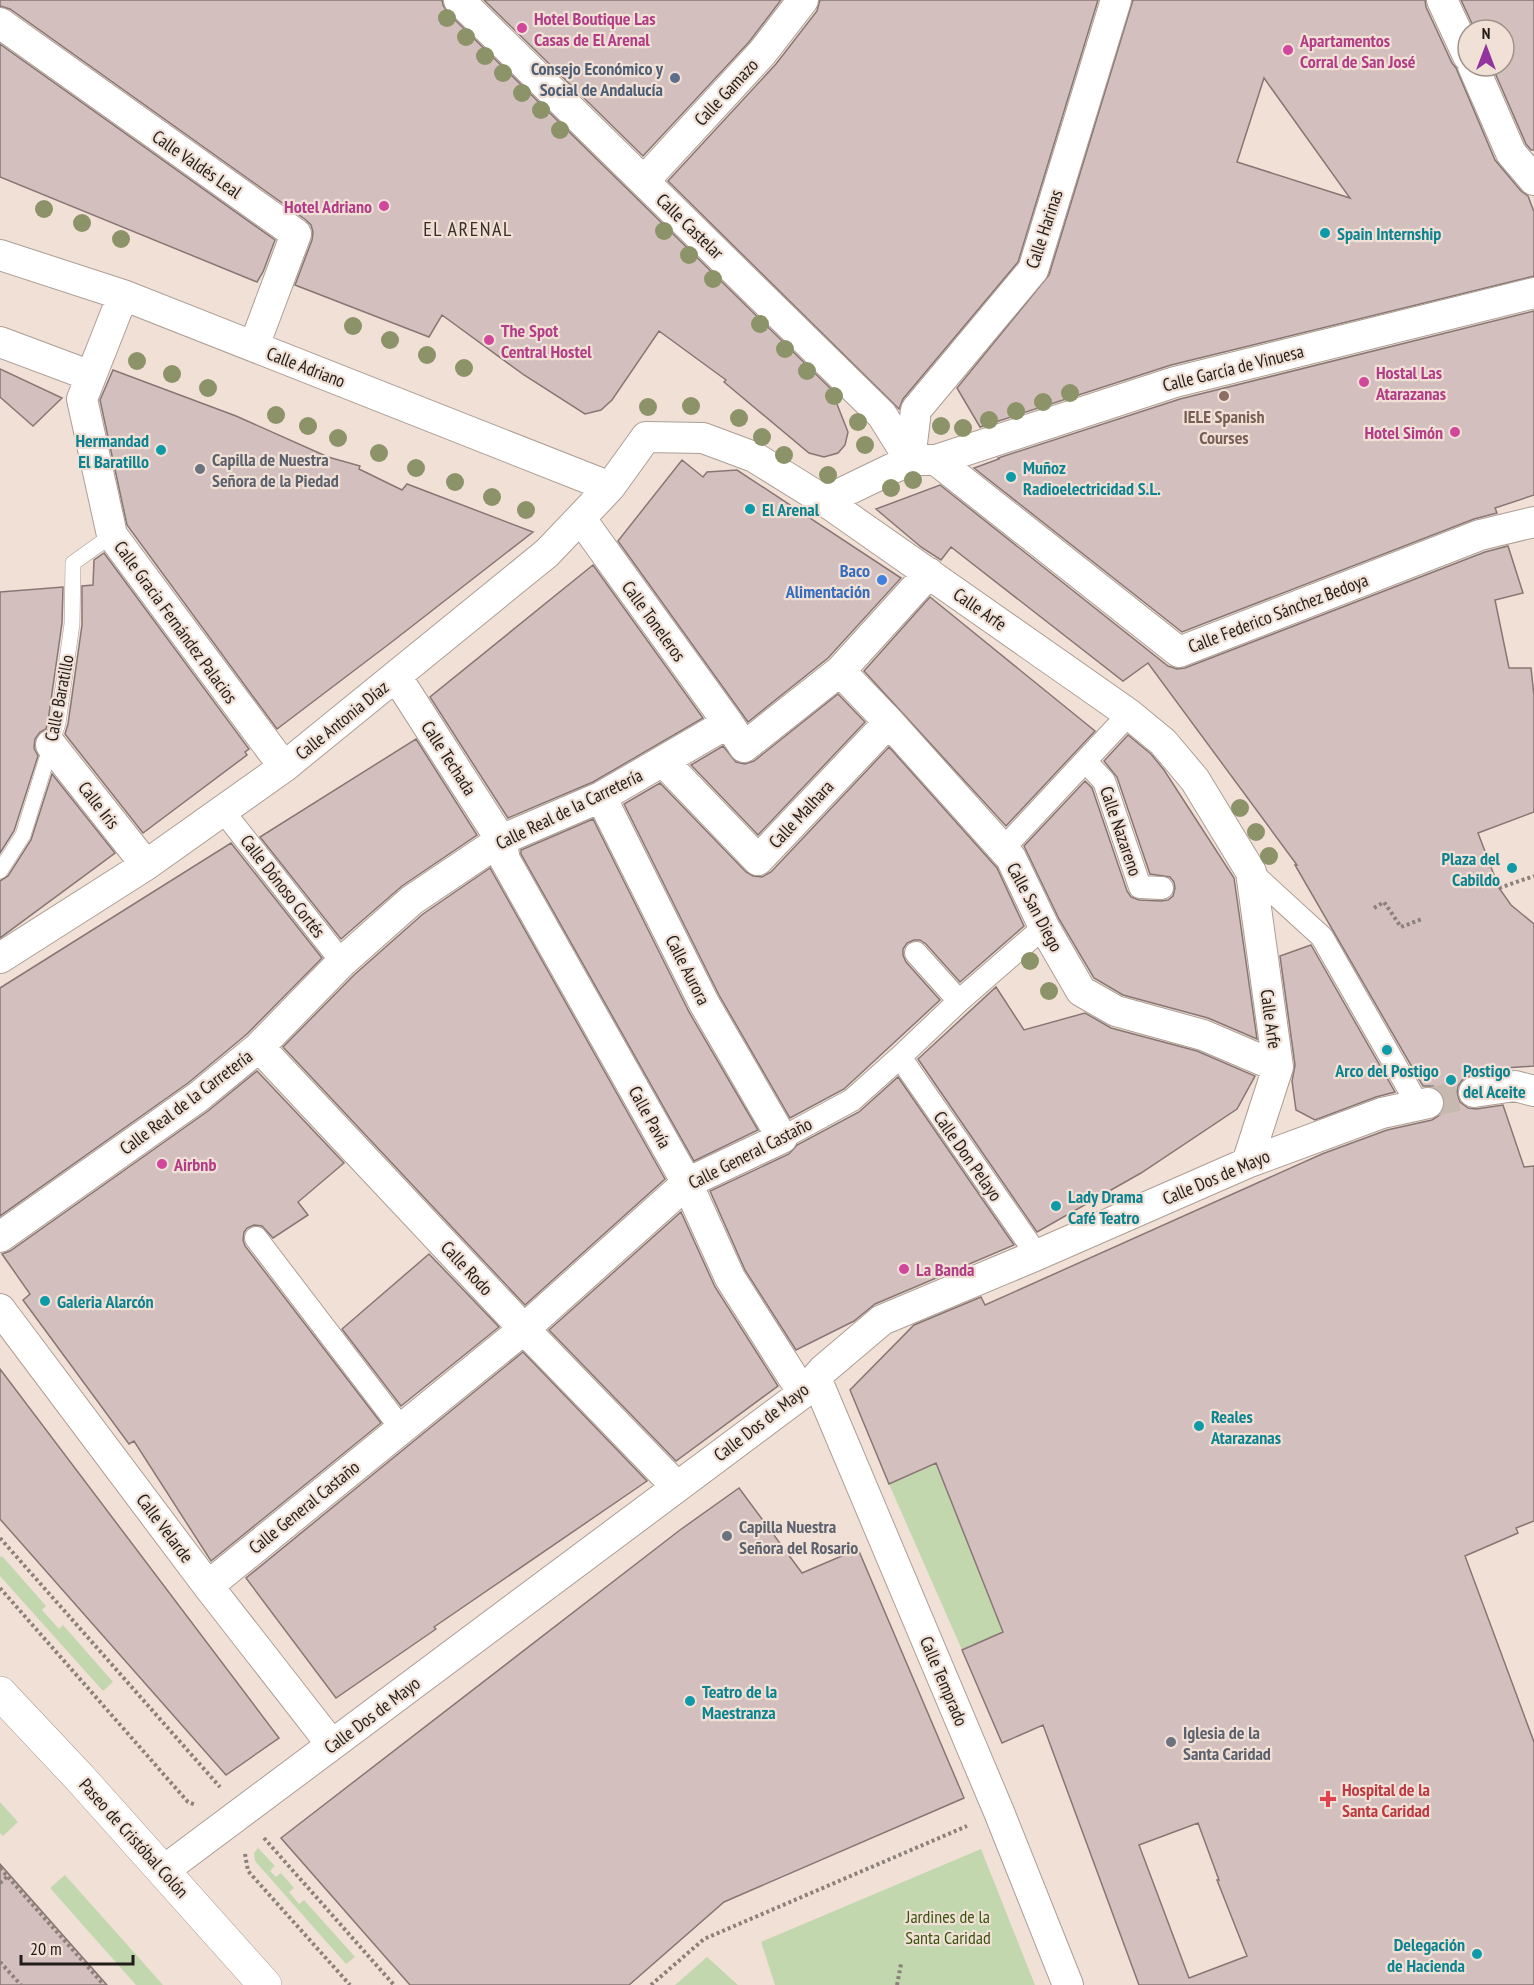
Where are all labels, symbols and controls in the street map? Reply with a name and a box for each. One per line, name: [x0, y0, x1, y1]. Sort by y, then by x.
place label: Hotel Boutique Las Casas de El Arenal: [534, 7, 656, 51]
north arrow: [1456, 18, 1516, 78]
marker: Hotel Boutique Las Casas de El Arenal: [515, 21, 529, 35]
text: N: [1482, 23, 1490, 43]
place label: Apartamentos Corral de San José: [1299, 29, 1416, 73]
marker: Apartamentos Corral de San José: [1281, 43, 1295, 57]
street label: Calle Gamazo: [689, 53, 763, 131]
place label: Consejo Económico y Social de Andalucía: [531, 57, 664, 101]
marker: Consejo Económico y Social de Andalucía: [668, 71, 682, 85]
street label: Calle Valdés Leal: [148, 125, 247, 204]
street label: Calle Harinas: [1020, 187, 1068, 271]
street label: Calle Castelar: [652, 188, 729, 264]
place label: Hotel Adriano: [284, 195, 372, 218]
marker: Hotel Adriano: [377, 199, 391, 213]
district label: EL ARENAL: [423, 216, 513, 242]
place label: Spain Internship: [1337, 222, 1441, 245]
marker: Spain Internship: [1318, 226, 1332, 240]
place label: The Spot Central Hostel: [501, 319, 592, 363]
marker: The Spot Central Hostel: [482, 333, 496, 347]
street label: Calle García de Vinuesa: [1160, 339, 1306, 397]
street label: Calle Adriano: [263, 342, 349, 393]
place label: Hostal Las Atarazanas: [1375, 361, 1446, 405]
marker: Hostal Las Atarazanas: [1357, 375, 1371, 389]
marker: IELE Spanish Courses: [1217, 389, 1231, 403]
place label: IELE Spanish Courses: [1184, 405, 1264, 449]
place label: Hotel Simón: [1364, 421, 1443, 444]
marker: Hotel Simón: [1448, 425, 1462, 439]
place label: Hermandad El Baratillo: [76, 429, 149, 473]
marker: Hermandad El Baratillo: [154, 443, 168, 457]
place label: Capilla de Nuestra Señora de la Piedad: [212, 448, 339, 492]
place label: Muñoz Radioelectricidad S.L.: [1023, 456, 1161, 500]
marker: Capilla de Nuestra Señora de la Piedad: [193, 462, 207, 476]
marker: Muñoz Radioelectricidad S.L.: [1004, 470, 1018, 484]
place label: El Arenal: [762, 498, 820, 521]
marker: El Arenal: [743, 502, 757, 516]
street label: Calle Gracia Fernández Palacios: [109, 536, 243, 708]
place label: Baco Alimentación: [785, 559, 870, 603]
street label: Calle Federico Sánchez Bedoya: [1185, 568, 1371, 658]
marker: Baco Alimentación: [875, 573, 889, 587]
street label: Calle Toneleros: [617, 576, 691, 666]
street label: Calle Arfe: [949, 582, 1011, 636]
street label: Calle Baratillo: [39, 653, 79, 743]
street label: Calle Antonia Díaz: [291, 675, 393, 765]
street label: Calle Techada: [416, 716, 482, 800]
street label: Calle Real de la Carretería: [492, 763, 646, 855]
street label: Calle Malhara: [764, 775, 838, 853]
street label: Calle Iris: [73, 777, 125, 833]
street label: Calle Nazareno: [1095, 783, 1147, 879]
street label: Calle Dónoso Cortés: [236, 830, 330, 942]
place label: Plaza del Cabildo: [1442, 847, 1501, 891]
street label: Calle San Diego: [1002, 858, 1068, 956]
marker: Plaza del Cabildo: [1505, 861, 1519, 875]
street label: Calle Aurora: [661, 931, 715, 1009]
street label: Calle Arfe: [1255, 988, 1287, 1050]
marker: Arco del Postigo: [1380, 1043, 1394, 1057]
street label: Calle Real de la Carretería: [115, 1045, 257, 1159]
place label: Arco del Postigo: [1334, 1059, 1439, 1082]
place label: Postigo del Aceite: [1463, 1059, 1526, 1103]
marker: Postigo del Aceite: [1444, 1073, 1458, 1087]
street label: Calle Pavía: [624, 1082, 676, 1152]
street label: Calle Don Pelayo: [929, 1106, 1008, 1206]
street label: Calle General Castaño: [684, 1112, 816, 1194]
street label: Calle Dos de Mayo: [1159, 1144, 1273, 1210]
place label: Airbnb: [173, 1153, 216, 1176]
marker: Airbnb: [155, 1157, 169, 1171]
place label: Lady Drama Café Teatro: [1068, 1185, 1143, 1229]
marker: Lady Drama Café Teatro: [1049, 1199, 1063, 1213]
street label: Calle Rodo: [436, 1236, 498, 1300]
place label: La Banda: [916, 1258, 975, 1281]
marker: La Banda: [897, 1262, 911, 1276]
place label: Galeria Alarcón: [57, 1290, 154, 1313]
marker: Galeria Alarcón: [38, 1294, 52, 1308]
street label: Calle Dos de Mayo: [709, 1378, 813, 1466]
place label: Reales Atarazanas: [1210, 1405, 1281, 1449]
marker: Reales Atarazanas: [1192, 1419, 1206, 1433]
street label: Calle General Castaño: [244, 1455, 364, 1559]
street label: Calle Velarde: [131, 1489, 199, 1567]
place label: Capilla Nuestra Señora del Rosario: [739, 1515, 858, 1559]
marker: Capilla Nuestra Señora del Rosario: [720, 1529, 734, 1543]
street label: Calle Temprado: [915, 1633, 973, 1730]
street label: Calle Dos de Mayo: [319, 1671, 425, 1759]
place label: Teatro de la Maestranza: [702, 1680, 777, 1724]
marker: Teatro de la Maestranza: [683, 1694, 697, 1708]
place label: Iglesia de la Santa Caridad: [1183, 1721, 1271, 1765]
marker: Iglesia de la Santa Caridad: [1164, 1735, 1178, 1749]
street label: Paseo de Cristóbal Colón: [74, 1774, 194, 1902]
place label: Hospital de la Santa Caridad: [1342, 1778, 1430, 1822]
marker: Hospital de la Santa Caridad: [1319, 1790, 1337, 1808]
park label: Jardines de la Santa Caridad: [905, 1905, 991, 1949]
scale bar: [21, 1928, 134, 1966]
place label: Delegación de Hacienda: [1387, 1933, 1465, 1977]
text: 20 m: [30, 1937, 62, 1960]
marker: Delegación de Hacienda: [1470, 1947, 1484, 1961]

